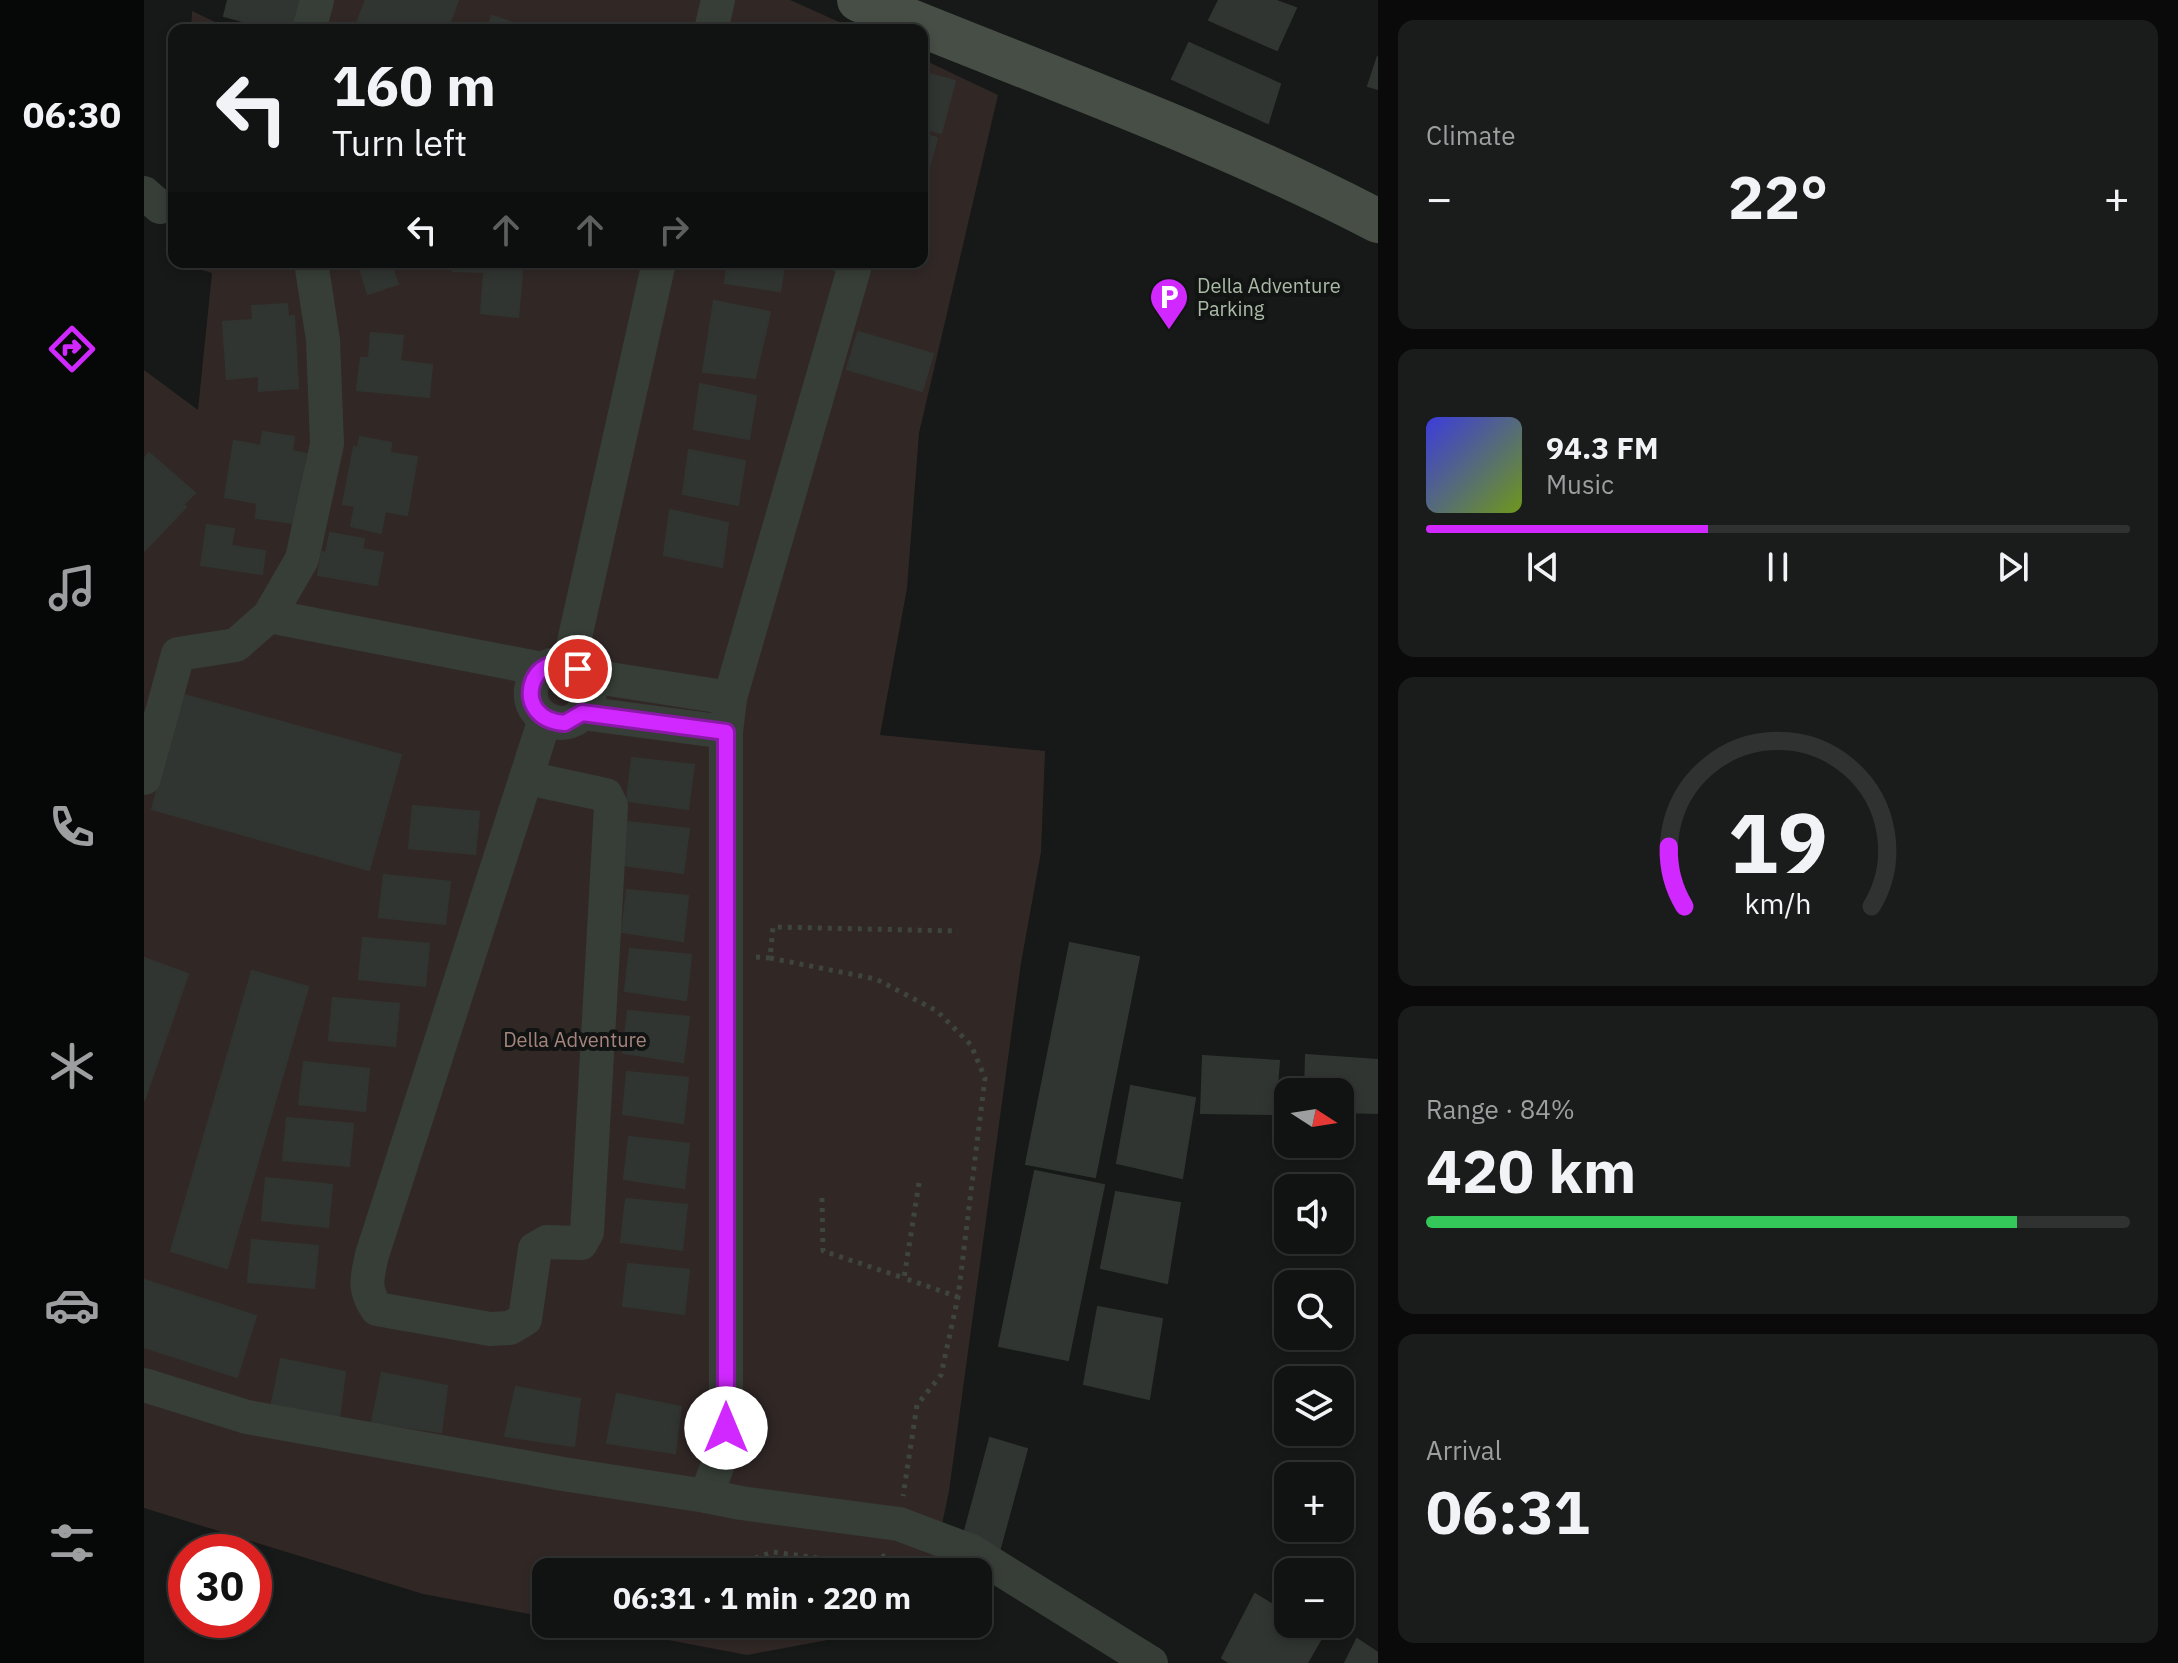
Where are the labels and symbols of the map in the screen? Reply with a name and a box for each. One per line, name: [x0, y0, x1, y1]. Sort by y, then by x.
place label: Della Adventure Parking: [1197, 272, 1341, 322]
parking icon: Della Adventure Parking: [1148, 276, 1190, 331]
pin: [544, 635, 612, 703]
park label: Della Adventure: [503, 1026, 647, 1053]
north arrow: [1274, 1078, 1354, 1158]
position arrow: [684, 1386, 768, 1470]
speed limit sign: 30: [168, 1534, 272, 1638]

